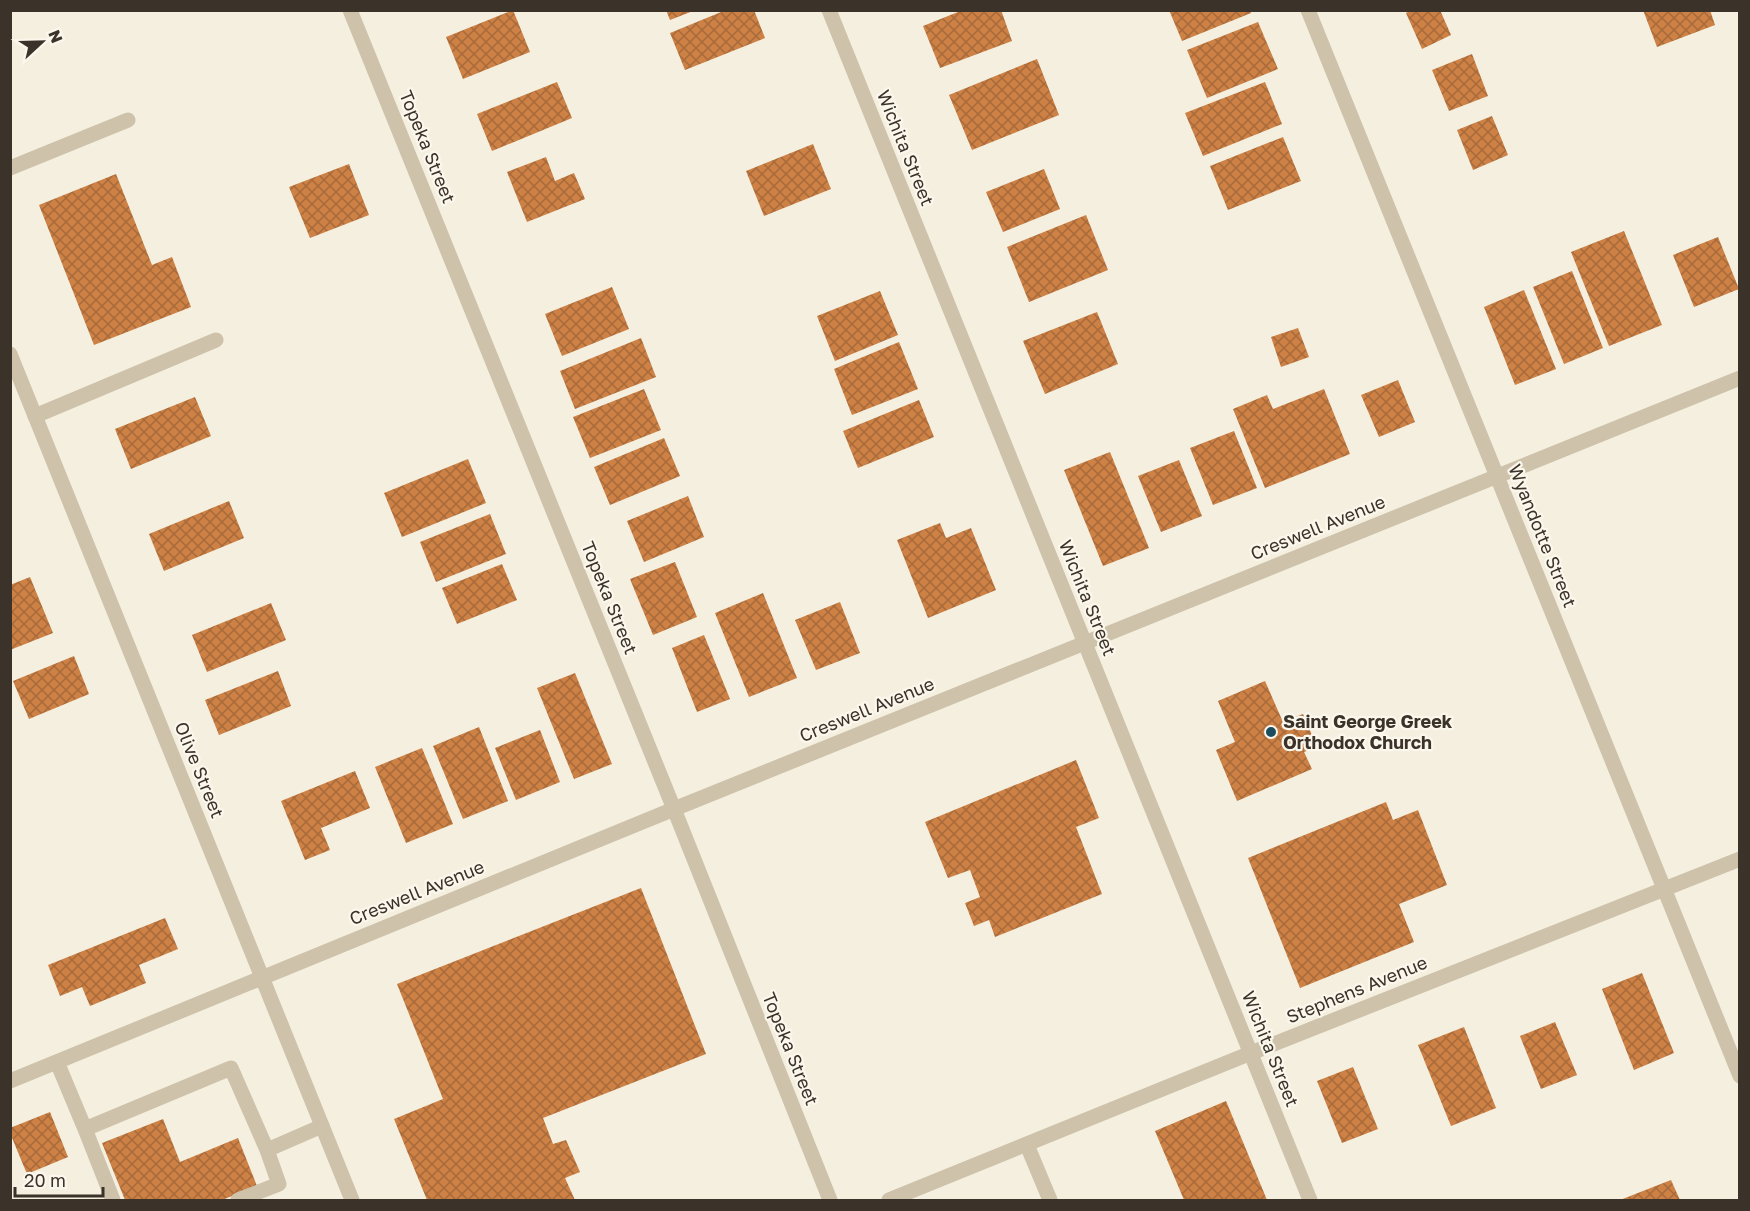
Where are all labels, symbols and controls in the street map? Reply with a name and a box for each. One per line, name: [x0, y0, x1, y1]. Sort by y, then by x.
north arrow: [12, 12, 72, 72]
text: N: [44, 27, 67, 46]
street label: Wichita Street: [873, 86, 939, 209]
street label: Topeka Street: [395, 87, 461, 206]
street label: Wyandotte Street: [1504, 461, 1582, 610]
street label: Creswell Avenue: [1247, 490, 1388, 564]
street label: Wichita Street: [1055, 536, 1121, 659]
street label: Topeka Street: [577, 538, 643, 657]
street label: Creswell Avenue: [796, 672, 937, 746]
place label: Saint George Greek Orthodox Church: [1283, 710, 1453, 753]
street label: Olive Street: [171, 718, 229, 821]
marker: Saint George Greek Orthodox Church: [1264, 725, 1278, 739]
street label: Creswell Avenue: [346, 855, 487, 929]
street label: Stephens Avenue: [1283, 951, 1430, 1027]
street label: Wichita Street: [1238, 987, 1304, 1110]
street label: Topeka Street: [758, 989, 824, 1108]
scale bar: [15, 1160, 104, 1198]
text: 20 m: [24, 1169, 66, 1191]

